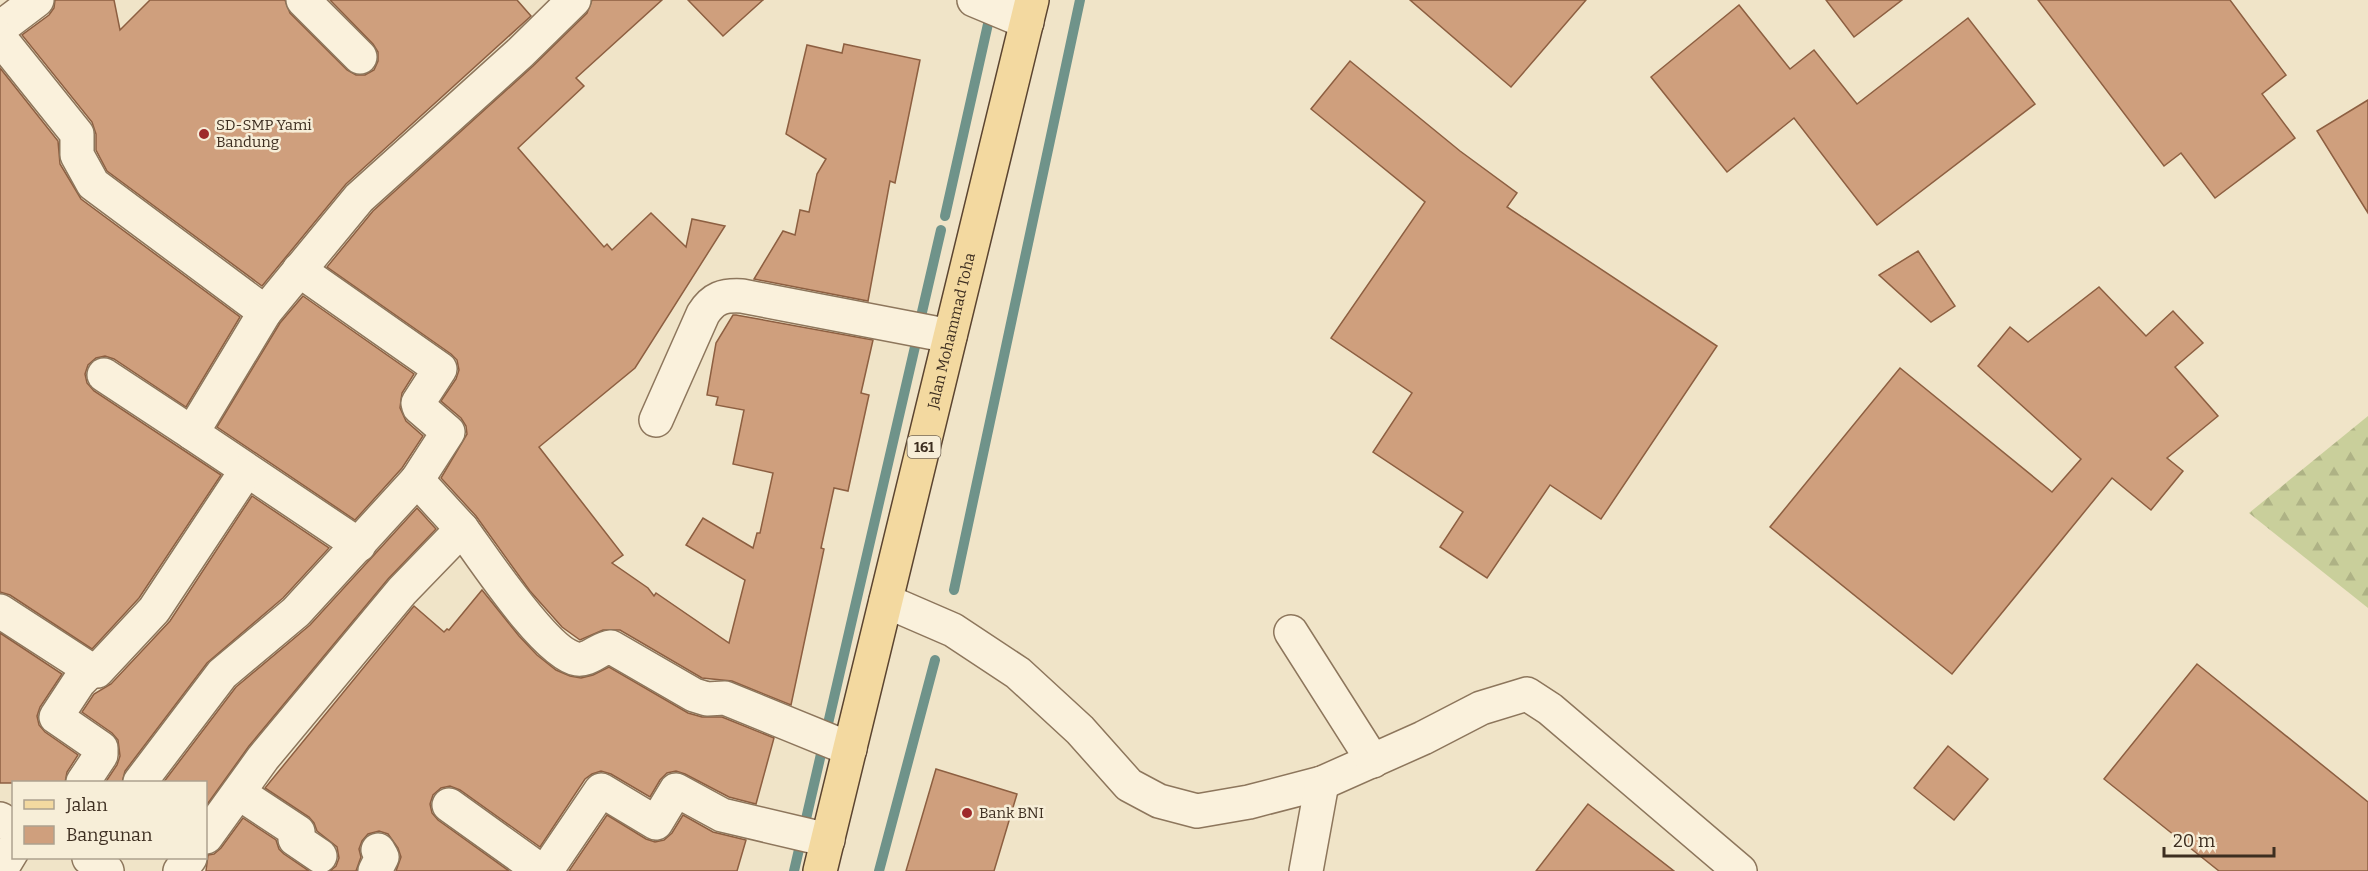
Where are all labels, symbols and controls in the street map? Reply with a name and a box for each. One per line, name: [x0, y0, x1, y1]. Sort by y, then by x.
place label: SD-SMP Yami Bandung: [216, 116, 312, 151]
marker: SD-SMP Yami Bandung: [197, 127, 211, 141]
street label: Jalan Mohammad Toha: [924, 251, 979, 412]
road number: 161: [908, 436, 940, 458]
legend: [12, 781, 207, 859]
text: Jalan: [65, 794, 108, 816]
place label: Bank BNI: [979, 804, 1044, 822]
marker: Bank BNI: [960, 806, 974, 820]
scale bar: [2164, 820, 2274, 858]
text: Bangunan: [66, 824, 153, 846]
text: 20 m: [2173, 830, 2215, 852]

